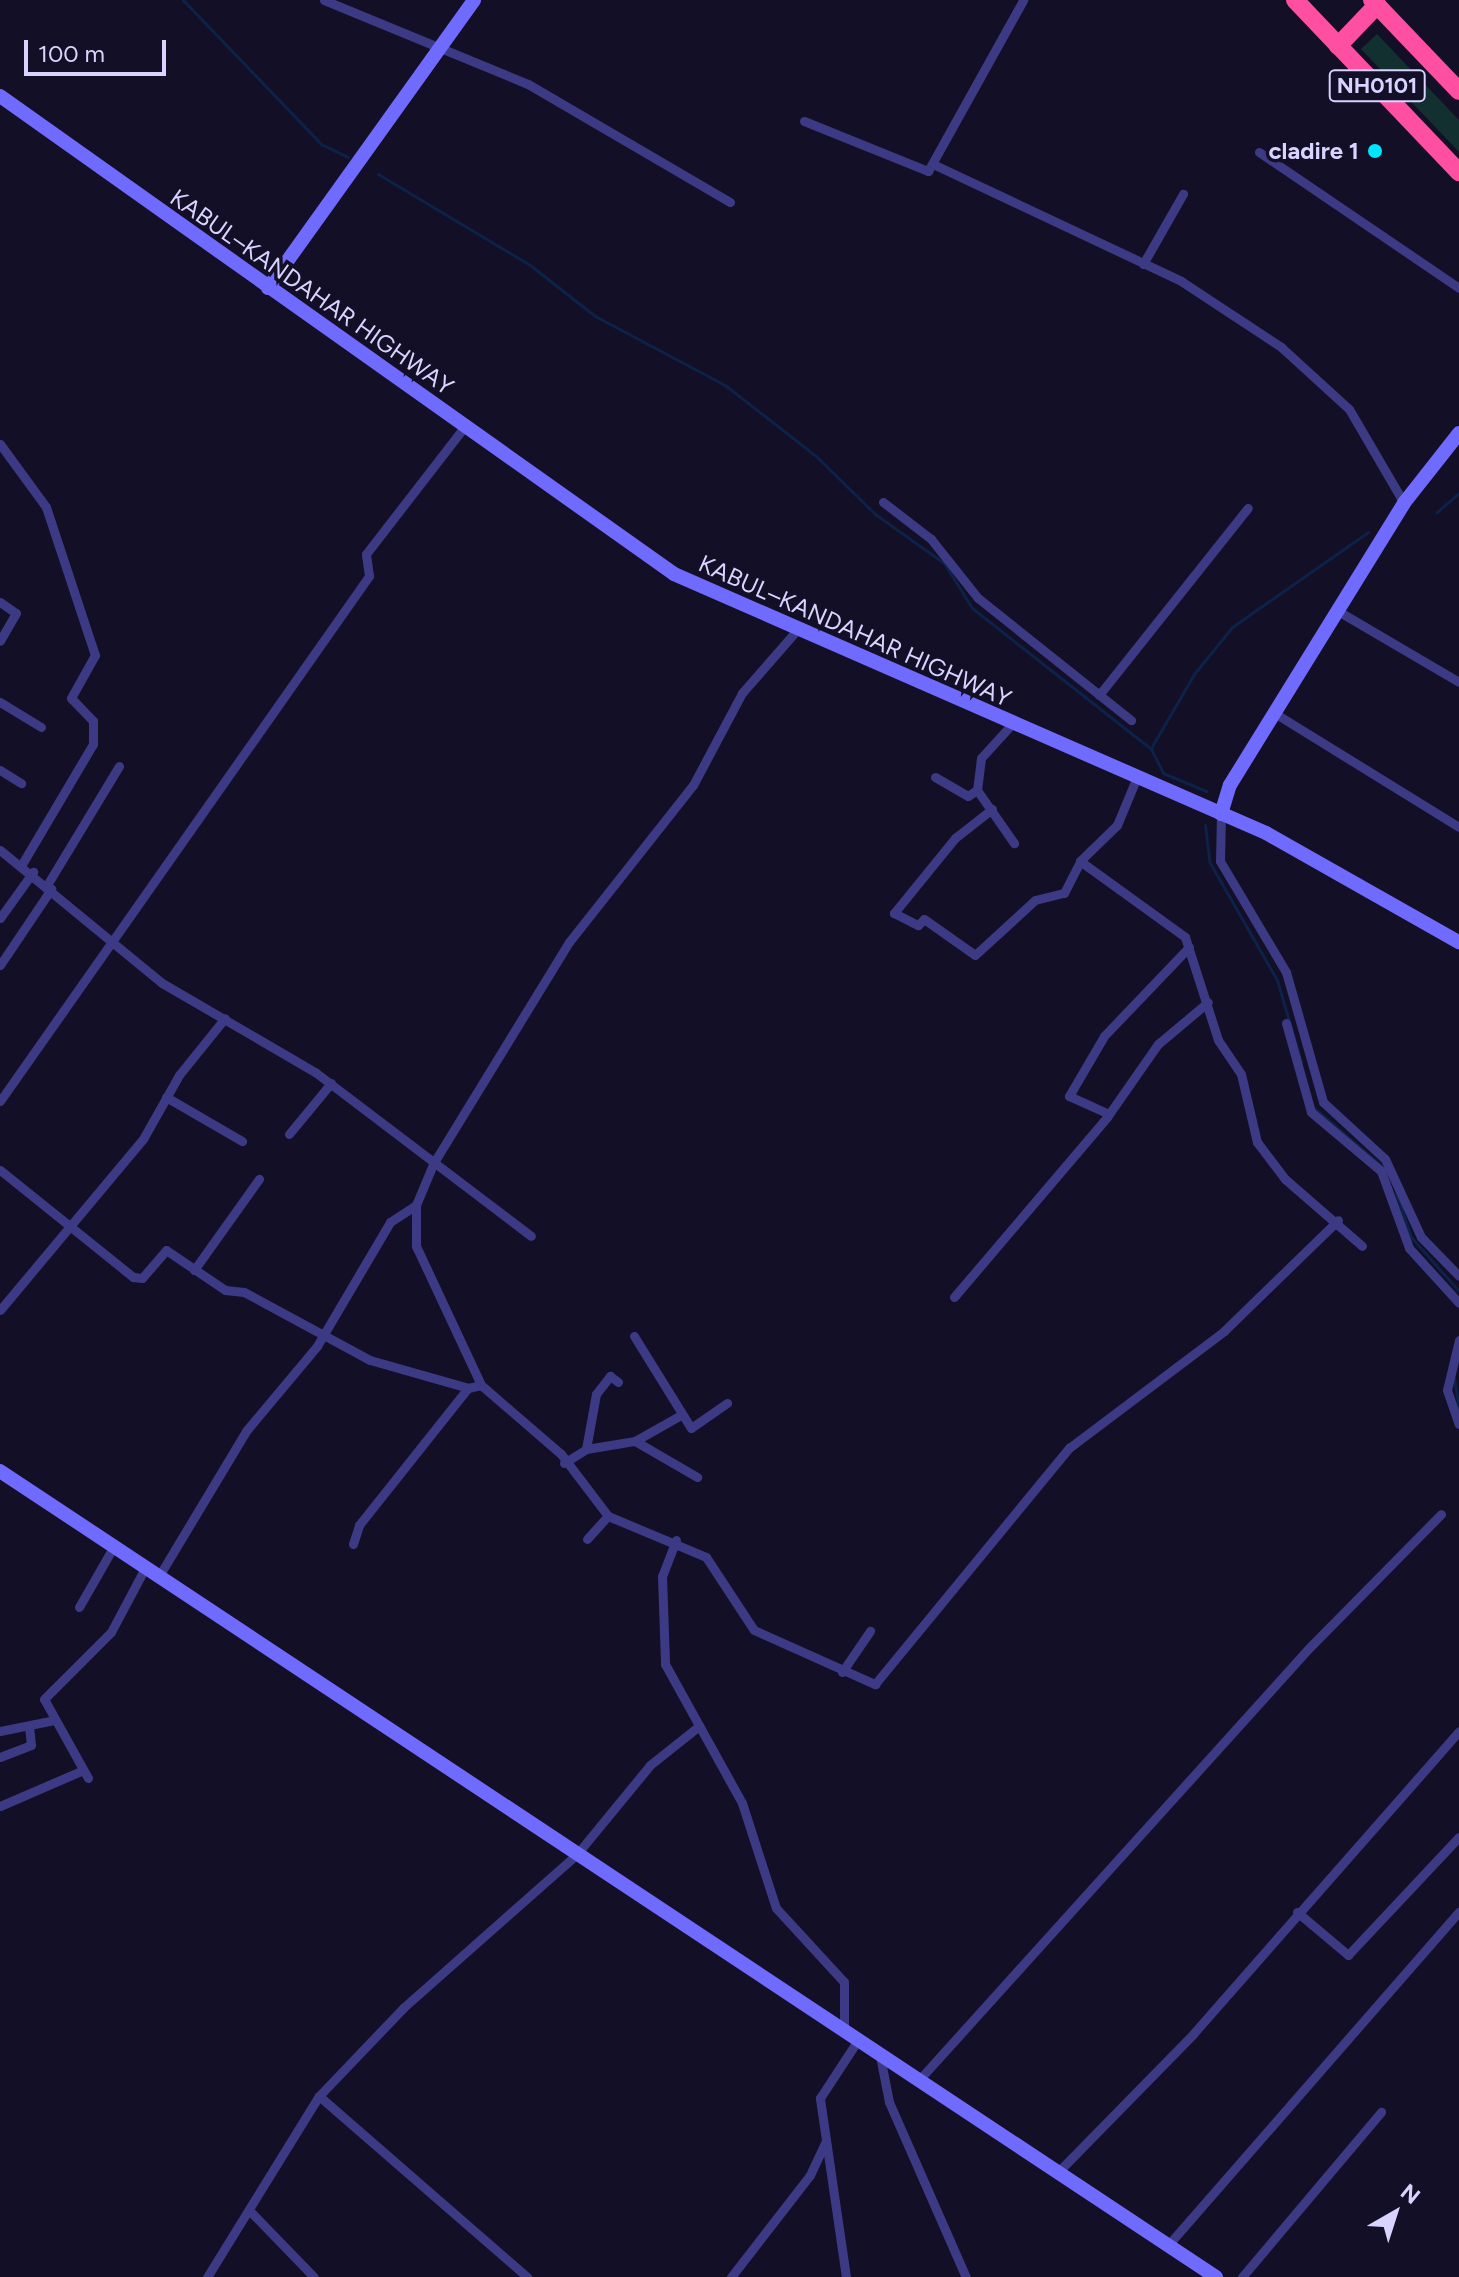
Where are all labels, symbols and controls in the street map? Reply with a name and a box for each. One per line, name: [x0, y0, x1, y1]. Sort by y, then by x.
scale bar: [28, 24, 170, 74]
text: 100 m: [38, 39, 105, 68]
road number: NH0101: [1327, 68, 1427, 104]
place label: cladire 1: [1268, 137, 1359, 165]
marker: cladire 1: [1366, 142, 1384, 160]
street label: KABUL–KANDAHAR HIGHWAY: [165, 183, 459, 401]
street label: KABUL–KANDAHAR HIGHWAY: [694, 549, 1016, 713]
north arrow: [1355, 2173, 1435, 2253]
text: N: [1395, 2178, 1426, 2210]

